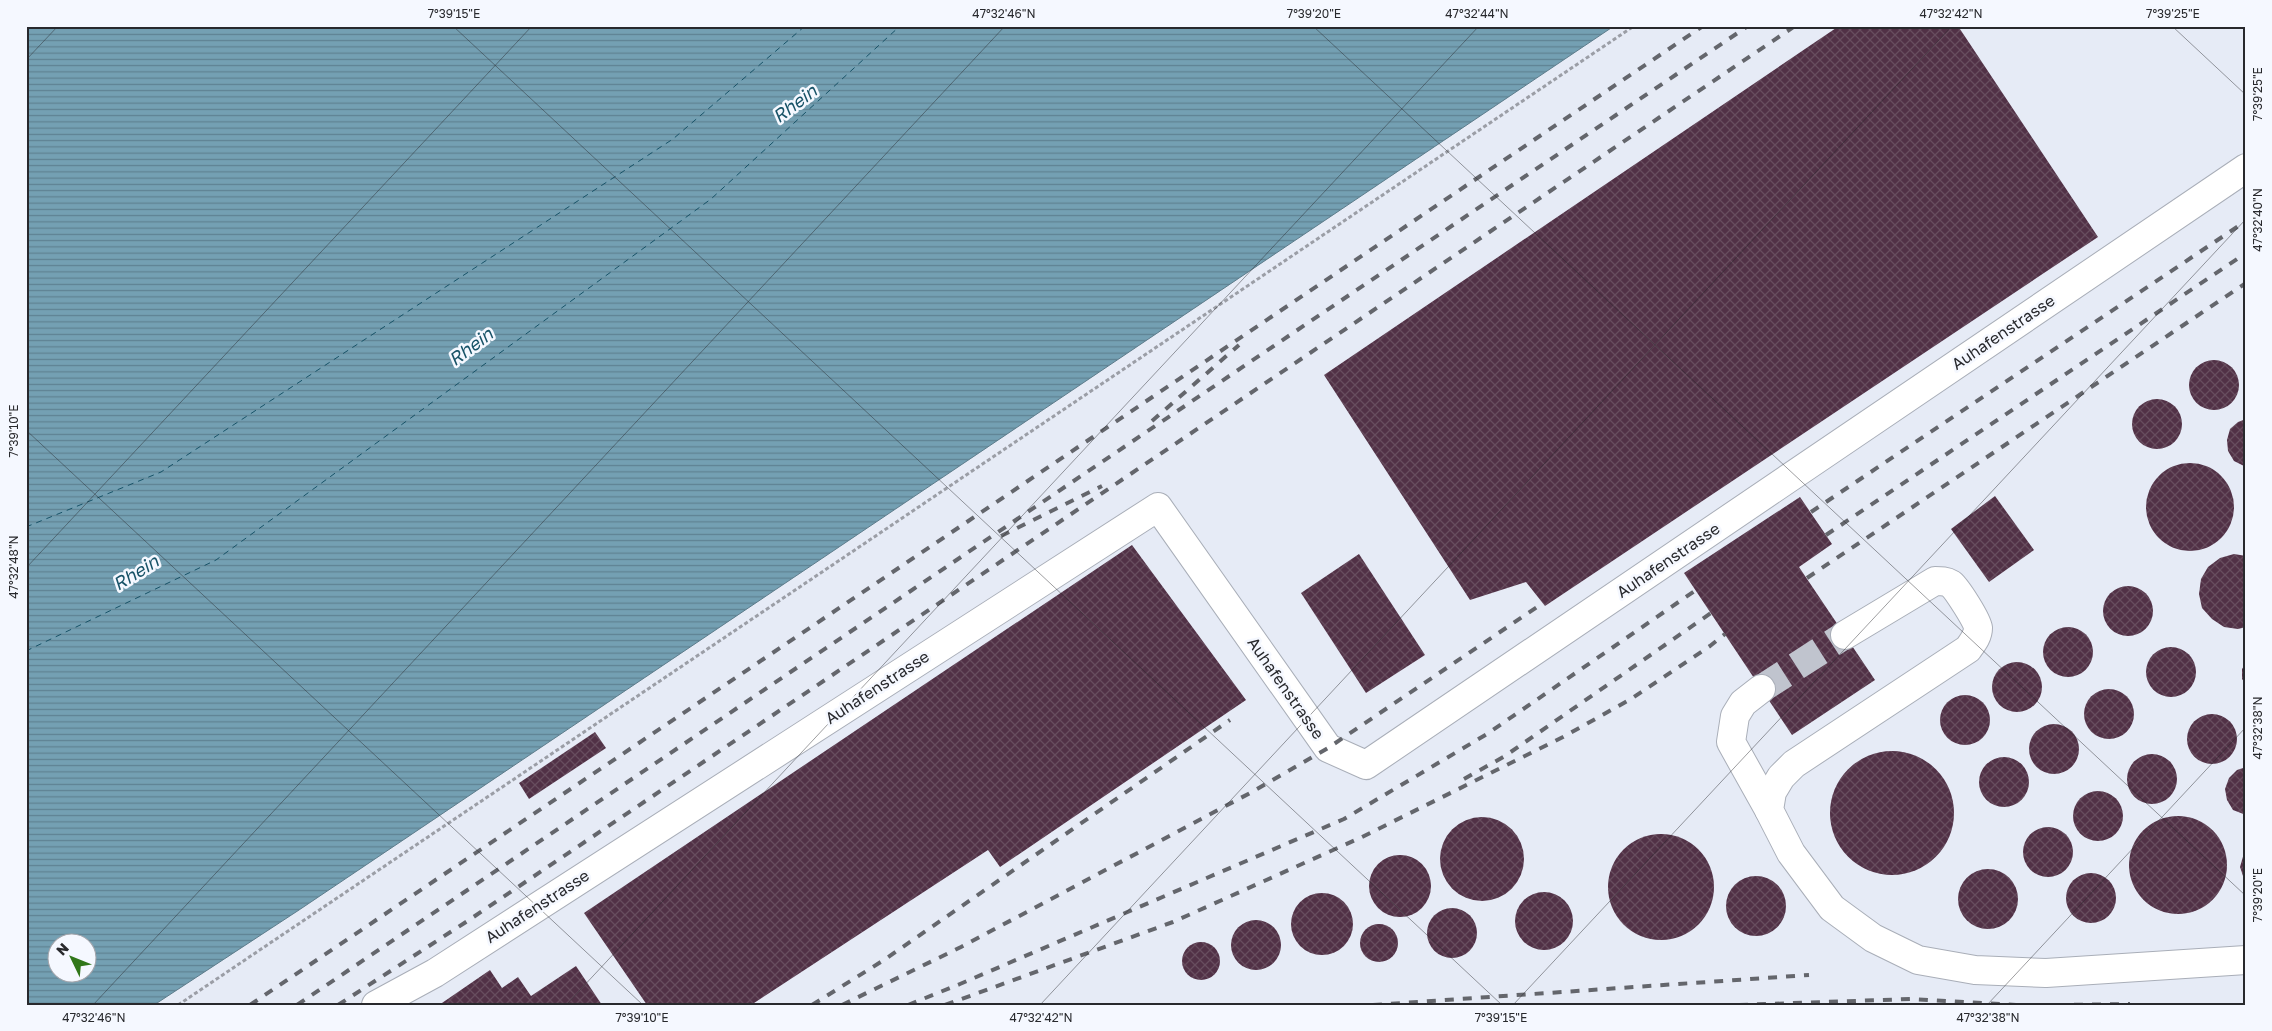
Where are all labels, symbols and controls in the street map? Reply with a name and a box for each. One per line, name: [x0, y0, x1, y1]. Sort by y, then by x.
text: 7°39'15"E: [428, 6, 480, 21]
text: 47°32'46"N: [972, 6, 1036, 21]
text: 7°39'20"E: [1287, 6, 1341, 21]
text: 47°32'44"N: [1445, 6, 1509, 21]
text: 47°32'42"N: [1919, 6, 1983, 21]
text: 7°39'25"E: [2146, 6, 2200, 21]
text: 7°39'25"E: [2250, 67, 2265, 121]
water label: Rhein: [768, 79, 822, 127]
text: 47°32'40"N: [2250, 188, 2265, 252]
street label: Auhafenstrasse: [1948, 290, 2058, 374]
water label: Rhein: [444, 322, 498, 370]
text: 7°39'10"E: [6, 404, 21, 458]
street label: Auhafenstrasse: [1613, 518, 1723, 602]
text: 47°32'48"N: [6, 535, 21, 599]
water label: Rhein: [109, 549, 163, 595]
street label: Auhafenstrasse: [1243, 633, 1329, 743]
street label: Auhafenstrasse: [821, 646, 933, 728]
text: 47°32'38"N: [2250, 696, 2265, 760]
street label: Auhafenstrasse: [481, 865, 593, 947]
text: 7°39'20"E: [2250, 868, 2265, 922]
north arrow: [48, 934, 98, 984]
text: N: [52, 939, 72, 958]
text: 47°32'46"N: [62, 1010, 126, 1025]
text: 7°39'10"E: [615, 1010, 669, 1025]
text: 47°32'42"N: [1009, 1010, 1073, 1025]
text: 7°39'15"E: [1475, 1010, 1527, 1025]
text: 47°32'38"N: [1956, 1010, 2020, 1025]

